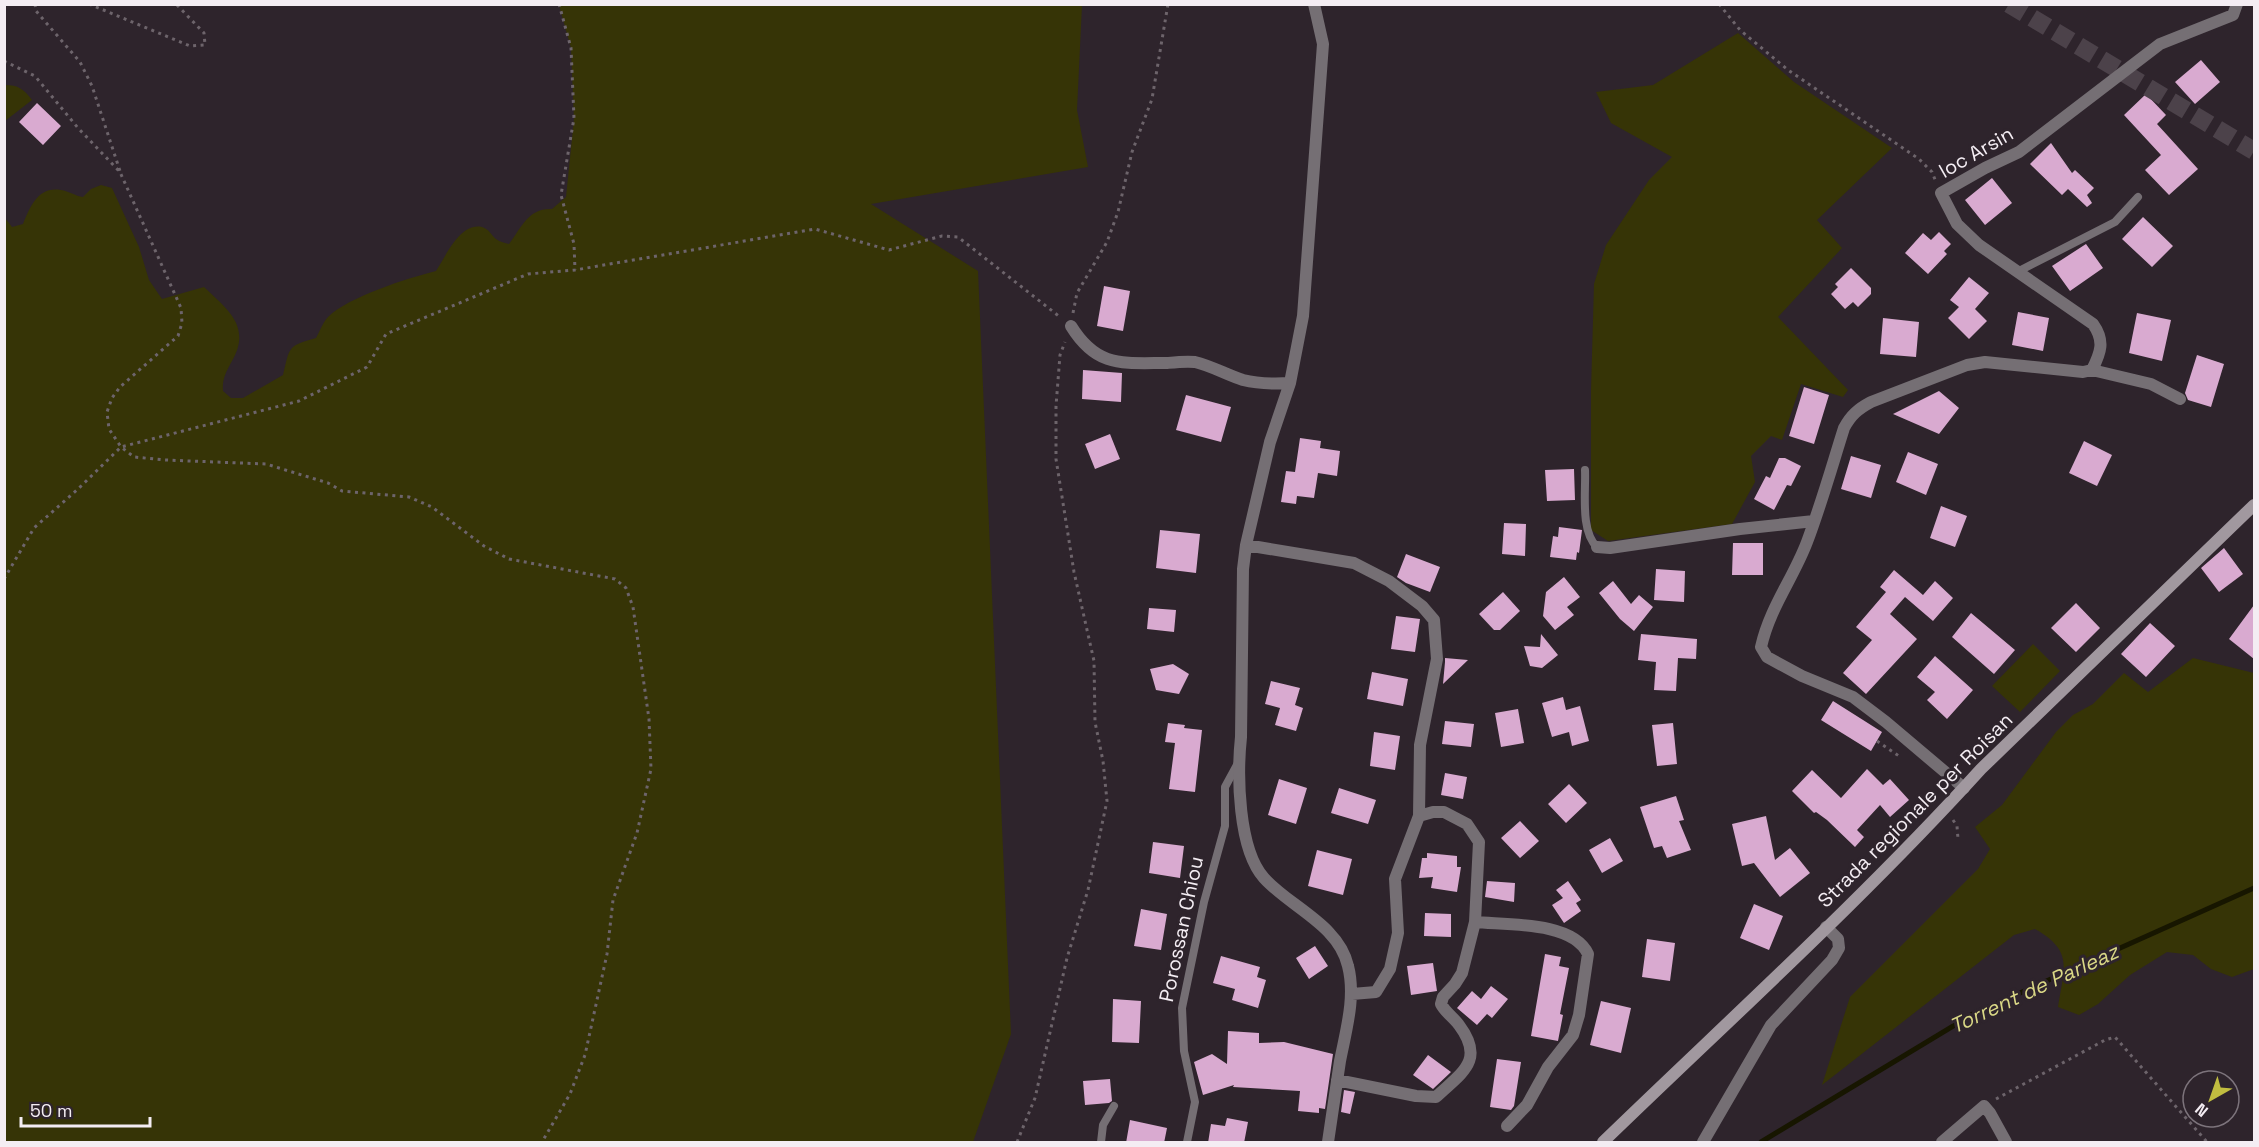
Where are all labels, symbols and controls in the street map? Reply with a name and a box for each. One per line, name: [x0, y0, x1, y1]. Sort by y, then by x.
street label: loc Arsin: [1934, 120, 2018, 184]
street label: Strada regionale per Roisan: [1812, 707, 2018, 913]
street label: Porossan Chiou: [1153, 854, 1209, 1004]
water label: Torrent de Parleaz: [1945, 937, 2124, 1039]
north arrow: [2181, 1069, 2241, 1129]
scale bar: [21, 1090, 150, 1128]
text: 50 m: [30, 1099, 72, 1122]
text: N: [2191, 1099, 2213, 1122]

